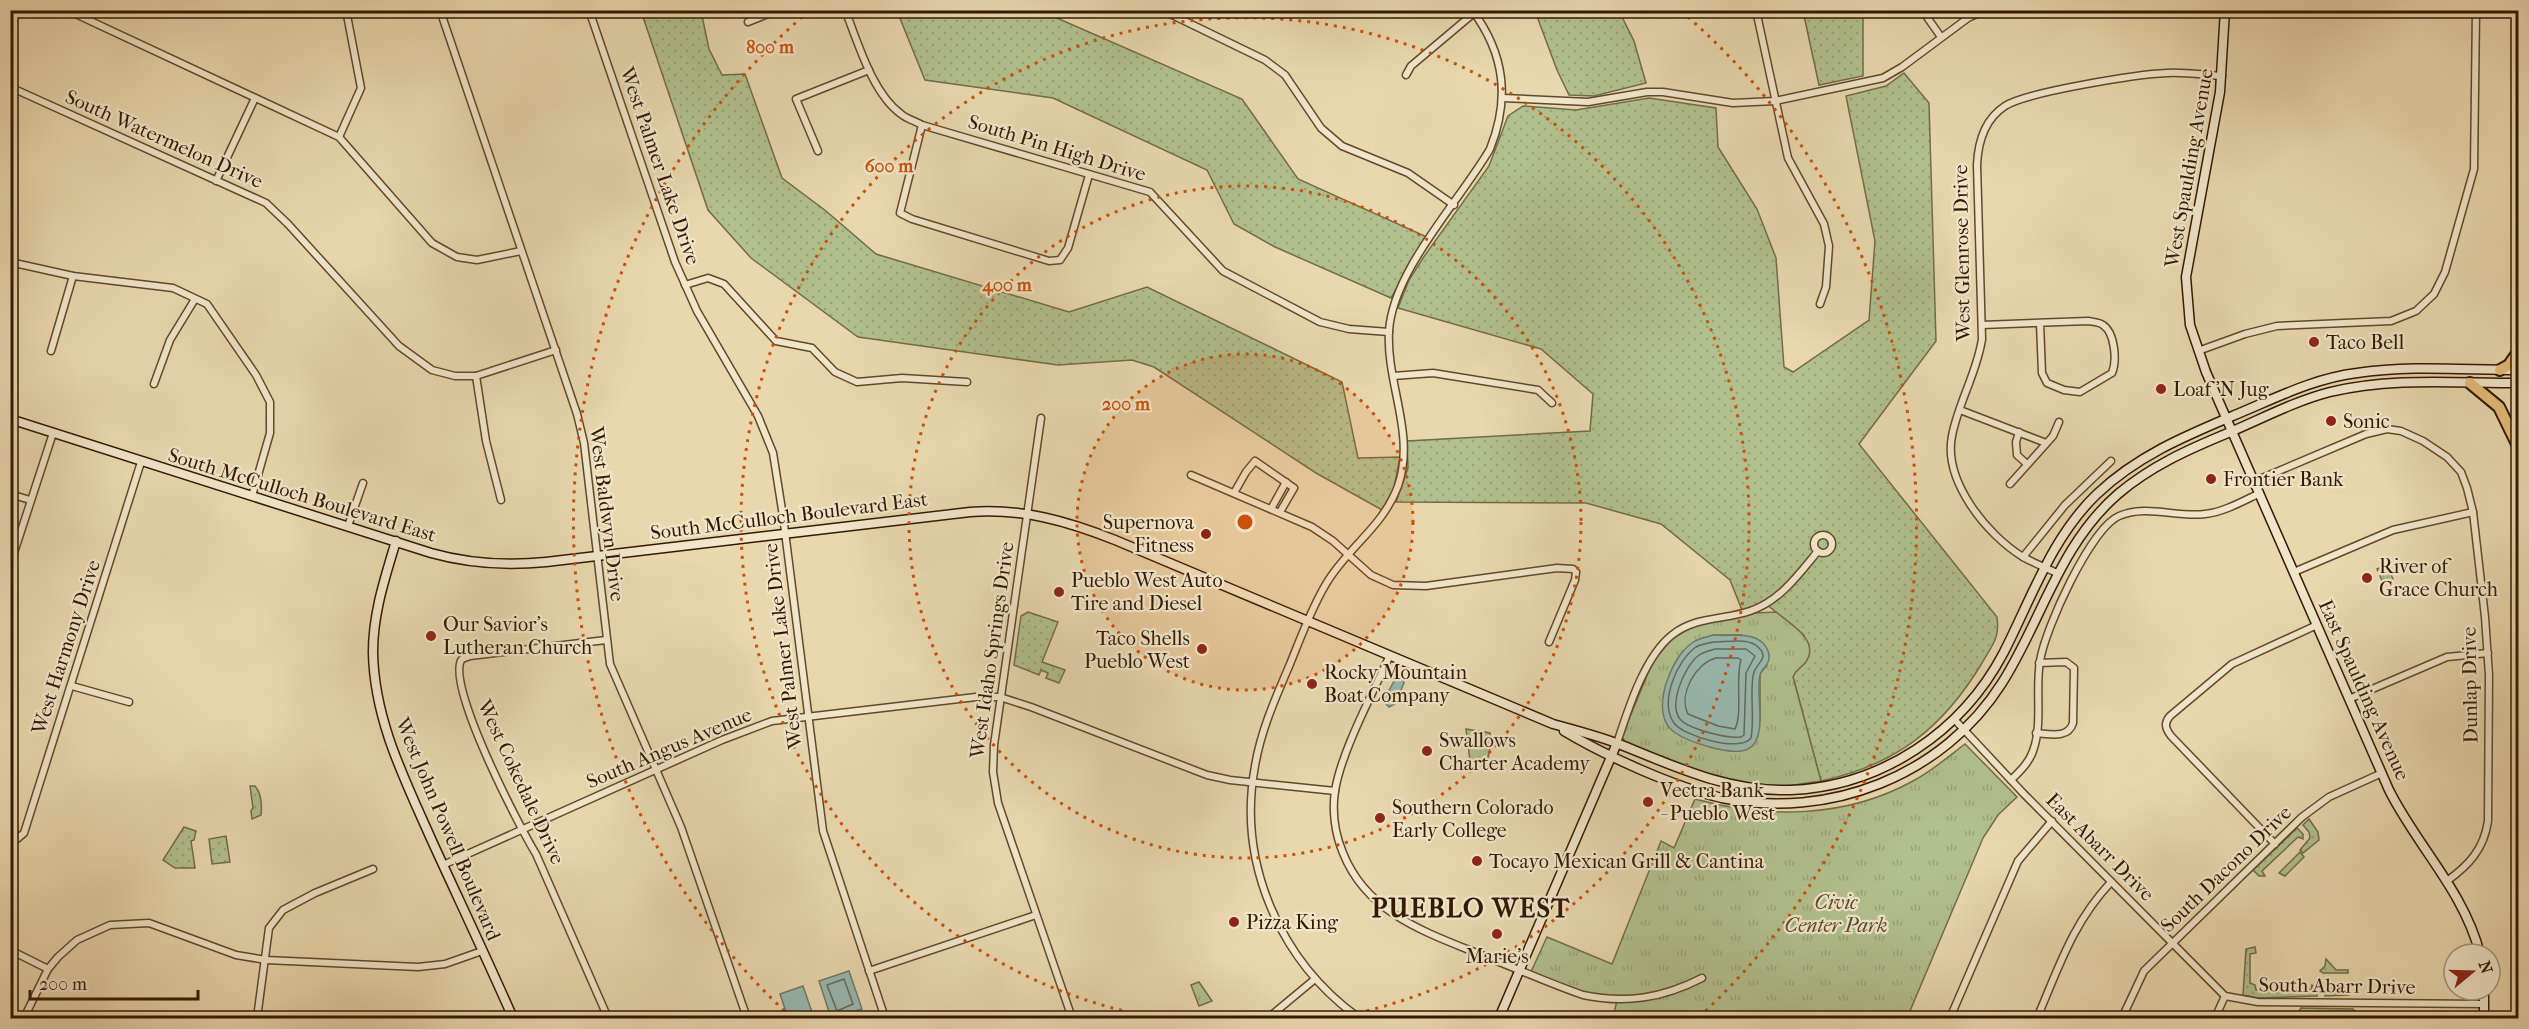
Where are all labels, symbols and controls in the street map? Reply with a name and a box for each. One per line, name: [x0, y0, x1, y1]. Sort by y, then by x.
text: 800 m: [746, 37, 795, 58]
street label: West Palmer Lake Drive: [615, 63, 705, 268]
street label: West Spaulding Avenue: [2160, 66, 2218, 270]
street label: South Watermelon Drive: [62, 85, 266, 193]
street label: South Pin High Drive: [965, 110, 1149, 186]
text: 600 m: [865, 156, 914, 177]
street label: West Glenrose Drive: [1949, 164, 1975, 343]
text: 400 m: [981, 275, 1033, 296]
place label: Taco Bell: [2326, 331, 2405, 354]
marker: Taco Bell: [2307, 335, 2321, 349]
place label: Loaf 'N Jug: [2173, 378, 2269, 401]
marker: Loaf 'N Jug: [2154, 382, 2168, 396]
text: 200 m: [1102, 394, 1151, 415]
place label: Sonic: [2343, 410, 2390, 433]
marker: Sonic: [2324, 414, 2338, 428]
street label: West Baldwyn Drive: [585, 424, 629, 603]
street label: South McCulloch Boulevard East: [165, 443, 439, 547]
place label: Frontier Bank: [2223, 468, 2344, 491]
marker: Frontier Bank: [2204, 472, 2218, 486]
street label: South McCulloch Boulevard East: [649, 488, 929, 544]
place label: Supernova Fitness: [1103, 511, 1195, 557]
centre of rings: [1235, 512, 1255, 532]
marker: Supernova Fitness: [1199, 527, 1213, 541]
street label: West Idaho Springs Drive: [965, 540, 1019, 761]
street label: West Palmer Lake Drive: [759, 542, 807, 751]
place label: River of Grace Church: [2379, 555, 2499, 601]
street label: West Harmony Drive: [27, 557, 105, 738]
place label: Pueblo West Auto Tire and Diesel: [1071, 569, 1223, 615]
marker: River of Grace Church: [2360, 571, 2374, 585]
marker: Pueblo West Auto Tire and Diesel: [1052, 585, 1066, 599]
street label: East Spaulding Avenue: [2314, 596, 2414, 784]
place label: Our Savior's Lutheran Church: [443, 613, 593, 659]
street label: Dunlap Drive: [2457, 626, 2483, 744]
place label: Taco Shells Pueblo West: [1084, 627, 1190, 673]
marker: Our Savior's Lutheran Church: [424, 629, 438, 643]
marker: Taco Shells Pueblo West: [1195, 642, 1209, 656]
place label: Rocky Mountain Boat Company: [1324, 661, 1467, 707]
marker: Rocky Mountain Boat Company: [1305, 677, 1319, 691]
street label: West Cokedale Drive: [472, 695, 569, 868]
street label: South Angus Avenue: [583, 703, 755, 793]
street label: West John Powell Boulevard: [390, 713, 506, 945]
place label: Swallows Charter Academy: [1439, 729, 1591, 775]
marker: Swallows Charter Academy: [1420, 744, 1434, 758]
place label: Vectra Bank - Pueblo West: [1659, 779, 1776, 825]
street label: East Abarr Drive: [2041, 788, 2159, 906]
marker: Vectra Bank - Pueblo West: [1641, 795, 1655, 809]
place label: Southern Colorado Early College: [1392, 796, 1554, 842]
street label: South Dacono Drive: [2156, 801, 2296, 937]
marker: Southern Colorado Early College: [1373, 811, 1387, 825]
place label: Tocayo Mexican Grill & Cantina: [1489, 850, 1765, 873]
marker: Tocayo Mexican Grill & Cantina: [1470, 854, 1484, 868]
park label: Civic Center Park: [1785, 891, 1887, 937]
district label: PUEBLO WEST: [1371, 893, 1571, 924]
place label: Pizza King: [1246, 911, 1338, 934]
marker: Pizza King: [1227, 915, 1241, 929]
marker: Marie's: [1490, 927, 1504, 941]
north arrow: [2442, 942, 2502, 1002]
place label: Marie's: [1465, 945, 1529, 968]
text: N: [2475, 958, 2497, 977]
scale bar: [30, 963, 198, 1001]
street label: South Abarr Drive: [2258, 973, 2416, 999]
text: 200 m: [39, 974, 87, 995]

